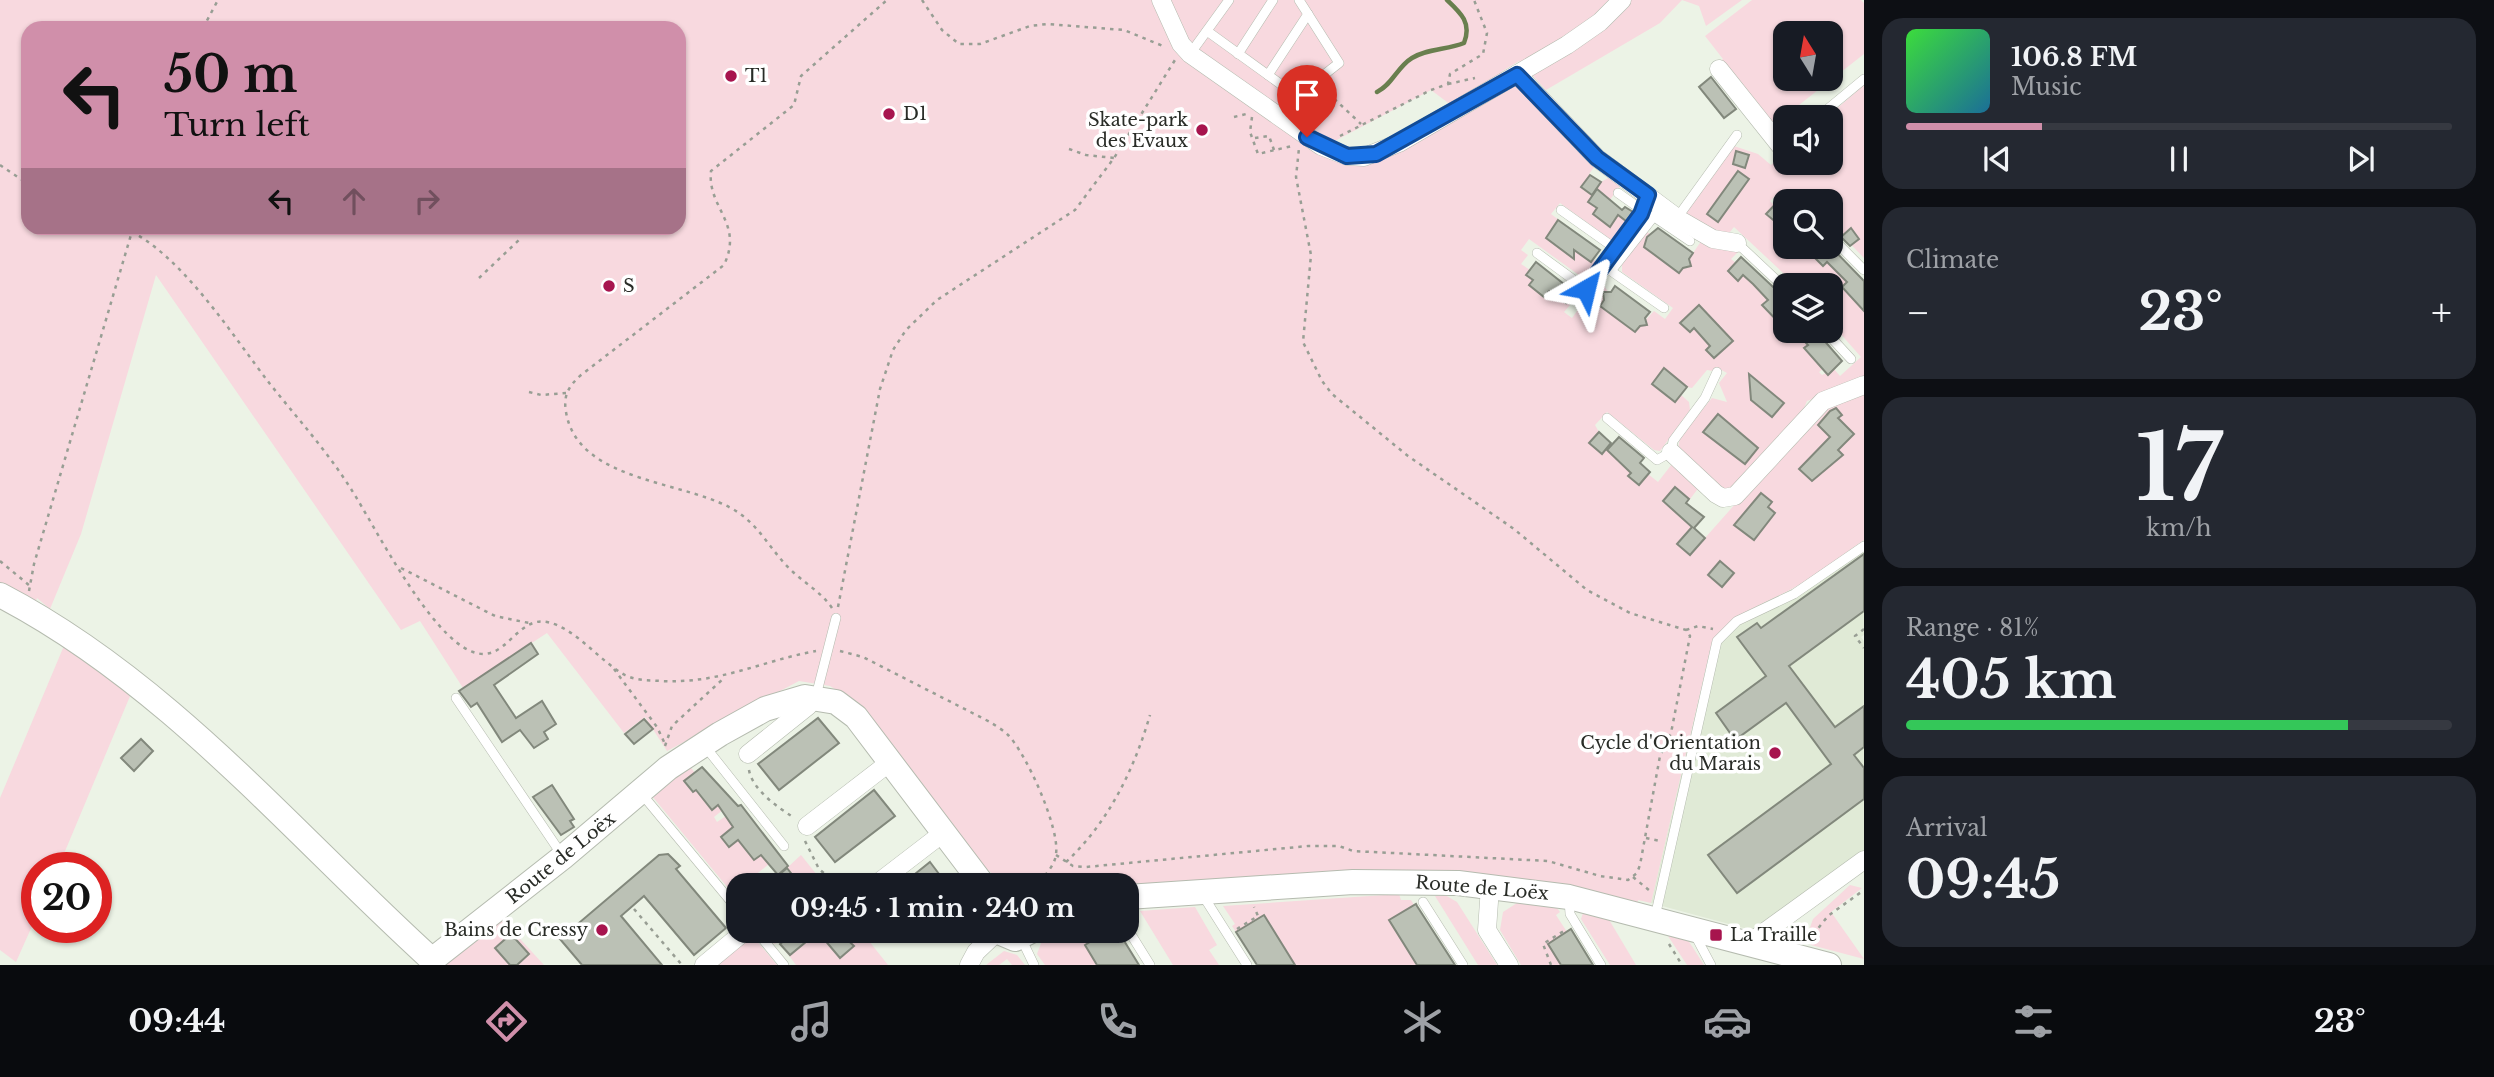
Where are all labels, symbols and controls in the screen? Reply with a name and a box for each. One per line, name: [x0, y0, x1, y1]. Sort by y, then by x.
north arrow: [1773, 21, 1843, 91]
map controls: [1773, 21, 1843, 343]
text: 106.8 FM: [2011, 41, 2137, 73]
text: 50 m: [164, 44, 297, 105]
icon: left: [49, 49, 140, 140]
place label: T1: [745, 65, 767, 87]
pin: [1277, 65, 1337, 137]
marker: T1: [723, 68, 739, 84]
text: Music: [2011, 73, 2082, 101]
icon: arrive: [1288, 76, 1326, 114]
place label: D1: [903, 103, 927, 125]
text: Turn left: [164, 105, 310, 145]
button: sound: [1773, 105, 1843, 175]
marker: D1: [881, 106, 897, 122]
place label: Skate-park des Evaux: [1088, 109, 1188, 152]
marker: Skate-park des Evaux: [1194, 122, 1210, 138]
icon: previous: [1978, 140, 2016, 178]
icon: pause: [2160, 140, 2198, 178]
icon: next: [2342, 140, 2380, 178]
icon: left: [262, 182, 300, 220]
icon: ahead: [335, 182, 373, 220]
icon: right: [408, 182, 446, 220]
button: search: [1773, 189, 1843, 259]
text: Climate: [1906, 246, 1999, 274]
position arrow: [1549, 252, 1623, 326]
button: layers: [1773, 273, 1843, 343]
place label: S: [623, 275, 635, 297]
marker: S: [601, 278, 617, 294]
text: 23°: [2138, 280, 2223, 344]
text: −: [1906, 289, 1930, 336]
text: +: [2431, 289, 2452, 336]
text: 17: [2136, 412, 2222, 525]
text: km/h: [2146, 514, 2212, 542]
text: Range · 81%: [1906, 614, 2039, 642]
text: 405 km: [1906, 648, 2117, 712]
place label: Cycle d'Orientation du Marais: [1580, 732, 1761, 775]
marker: Cycle d'Orientation du Marais: [1767, 745, 1783, 761]
street label: Route de Loëx: [502, 807, 620, 909]
text: Arrival: [1906, 814, 1987, 842]
text: 09:45: [1906, 848, 2061, 912]
speed limit sign: 20: [21, 852, 112, 943]
street label: Route de Loëx: [1414, 871, 1550, 905]
text: 09:45 · 1 min · 240 m: [790, 892, 1075, 924]
place label: Bains de Cressy: [444, 919, 588, 941]
marker: Bains de Cressy: [594, 922, 610, 938]
place label: La Traille: [1730, 924, 1817, 946]
marker: La Traille: [1708, 927, 1724, 943]
icon: directions: [482, 997, 531, 1046]
icon: music: [787, 997, 836, 1046]
icon: phone: [1093, 997, 1142, 1046]
icon: climate: [1398, 997, 1447, 1046]
icon: car: [1703, 997, 1752, 1046]
icon: filters: [2009, 997, 2058, 1046]
text: 09:44: [128, 1001, 225, 1041]
text: 23°: [2314, 1001, 2366, 1041]

